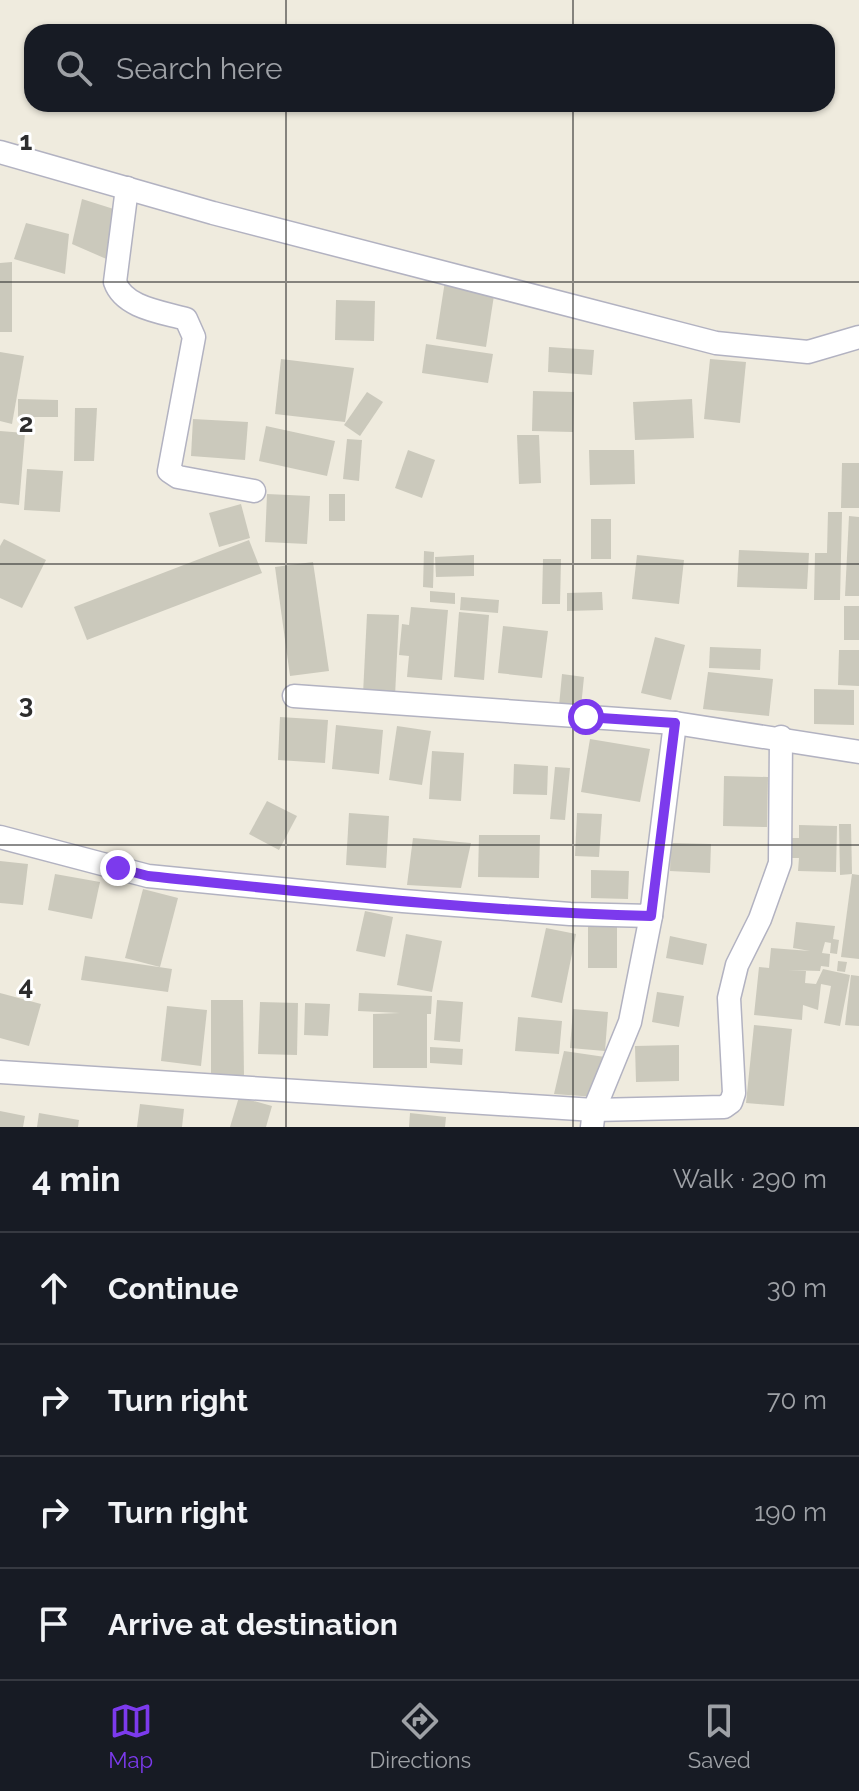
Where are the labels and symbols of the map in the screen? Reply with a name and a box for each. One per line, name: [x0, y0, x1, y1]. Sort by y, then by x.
text: 1: [20, 126, 33, 156]
text: 2: [19, 408, 33, 438]
text: 3: [19, 689, 33, 719]
route start: [568, 699, 604, 735]
route end: [100, 850, 136, 886]
text: 4: [19, 971, 33, 1001]

